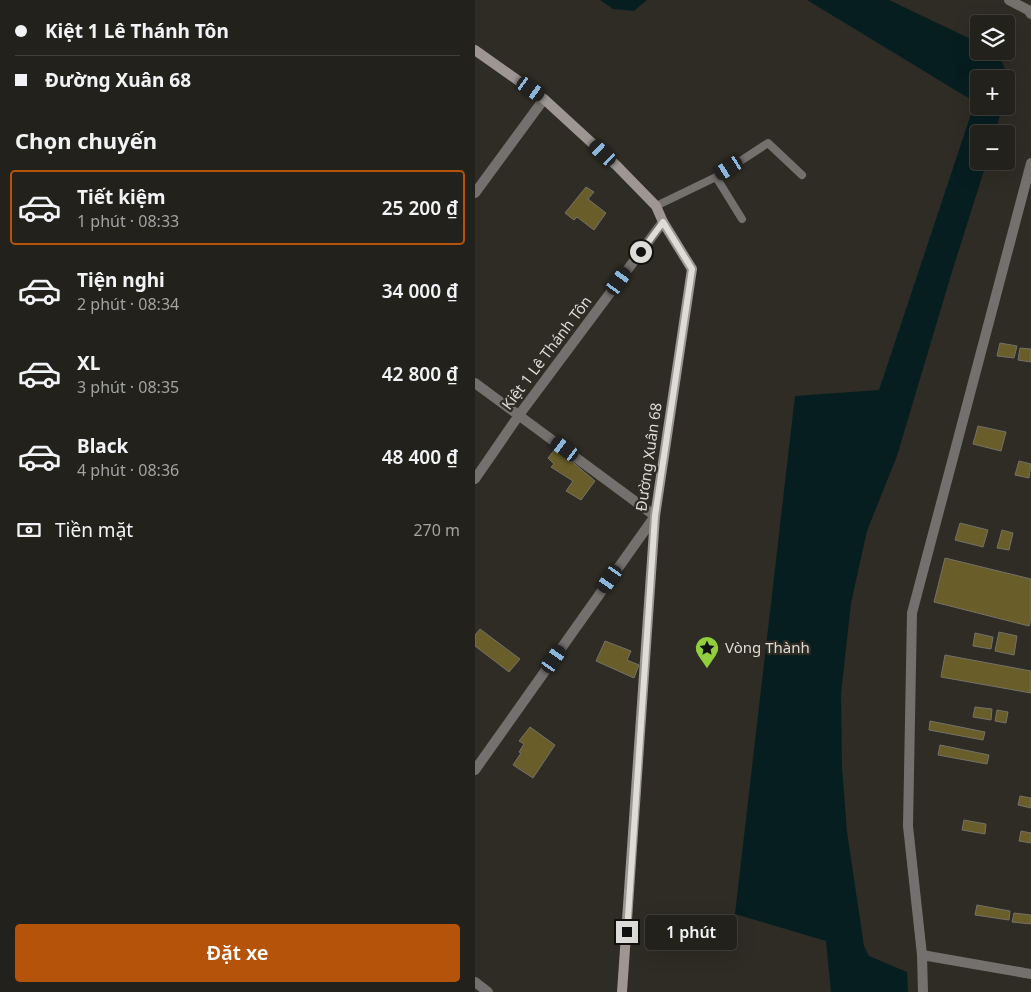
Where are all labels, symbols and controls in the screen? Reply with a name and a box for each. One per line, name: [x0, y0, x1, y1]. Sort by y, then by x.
map controls: [970, 15, 1015, 170]
button: layers: [970, 15, 1015, 60]
text: Kiệt 1 Lê Thánh Tôn: [45, 18, 229, 44]
text: Đường Xuân 68: [45, 67, 191, 93]
button: +: [970, 70, 1015, 115]
car: [514, 74, 547, 104]
text: Chọn chuyến: [15, 125, 157, 155]
button: −: [970, 125, 1015, 170]
car: [586, 137, 619, 169]
car: [712, 154, 745, 182]
text: Tiết kiệm: [77, 184, 166, 210]
icon: car: [17, 185, 62, 230]
text: 25 200 ₫: [382, 195, 458, 221]
text: 1 phút · 08:33: [77, 210, 179, 232]
route start: [630, 241, 652, 263]
car: [604, 264, 633, 298]
text: Tiện nghi: [77, 267, 165, 293]
icon: car: [17, 268, 62, 313]
text: 34 000 ₫: [382, 278, 458, 304]
street label: Kiệt 1 Lê Thánh Tôn: [497, 291, 596, 413]
text: 2 phút · 08:34: [77, 293, 179, 315]
text: XL: [77, 350, 100, 376]
icon: car: [17, 351, 62, 396]
text: 42 800 ₫: [382, 361, 458, 387]
text: 3 phút · 08:35: [77, 376, 179, 398]
street label: Đường Xuân 68: [630, 401, 666, 512]
text: Black: [77, 433, 128, 459]
icon: car: [17, 434, 62, 479]
car: [548, 434, 581, 464]
text: 48 400 ₫: [382, 444, 458, 470]
text: 4 phút · 08:36: [77, 459, 179, 481]
icon: cash: [15, 516, 43, 544]
text: Tiền mặt: [55, 517, 133, 543]
text: 270 m: [413, 519, 460, 541]
car: [595, 562, 624, 596]
place icon: Vòng Thành: [694, 635, 720, 669]
place label: Vòng Thành: [725, 637, 810, 657]
car: [539, 642, 568, 676]
callout: 1 phút: [645, 914, 737, 950]
route end: [616, 921, 638, 943]
text: 1 phút: [666, 921, 716, 943]
button: Đặt xe: [15, 924, 460, 982]

